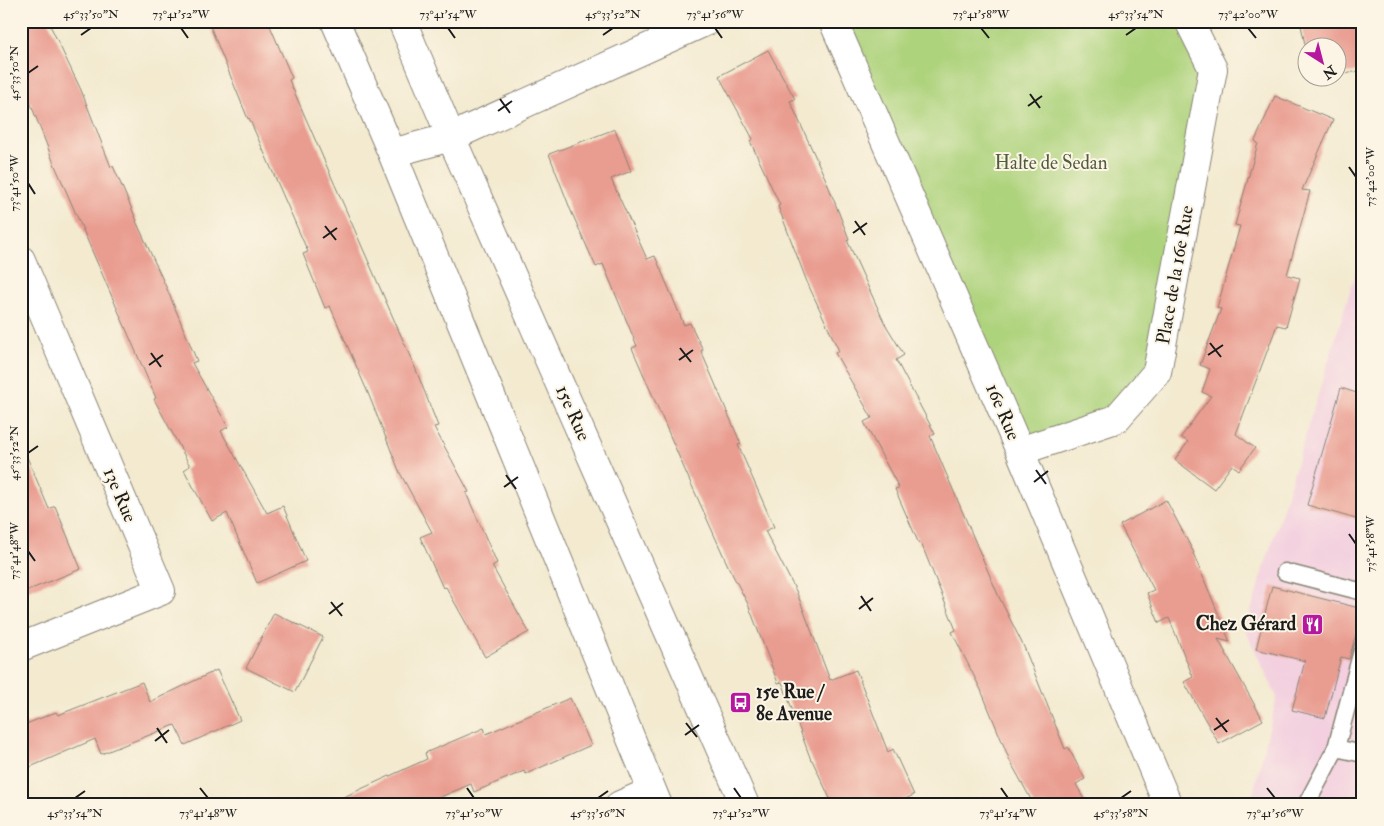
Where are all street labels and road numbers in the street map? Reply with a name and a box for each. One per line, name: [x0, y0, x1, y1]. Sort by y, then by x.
street label: Place de la 16e Rue: [1151, 204, 1199, 346]
street label: 16e Rue: [980, 380, 1026, 444]
street label: 15e Rue: [550, 382, 596, 445]
street label: 13e Rue: [98, 464, 142, 526]

